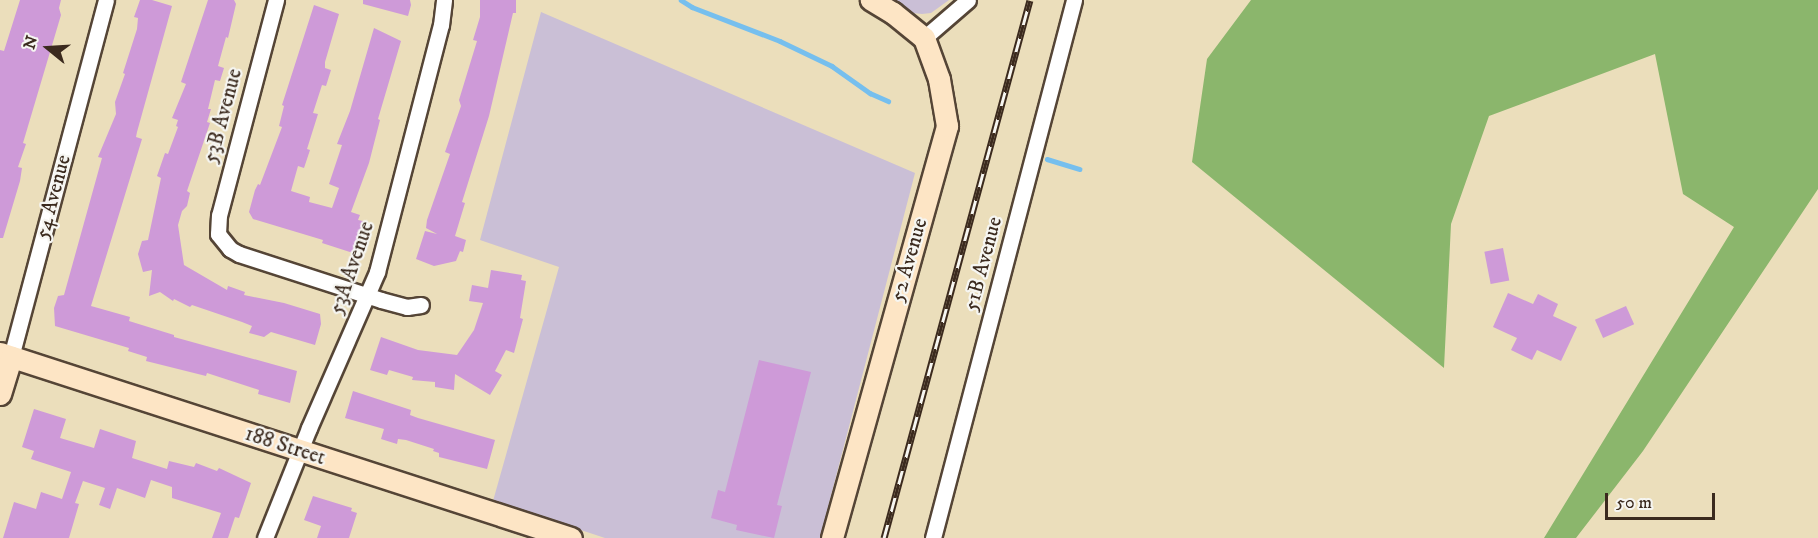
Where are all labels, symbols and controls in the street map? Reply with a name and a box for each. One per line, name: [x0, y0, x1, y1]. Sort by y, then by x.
north arrow: [18, 18, 78, 78]
text: N: [19, 33, 42, 52]
street label: 53B Avenue: [198, 66, 248, 166]
street label: 54 Avenue: [30, 152, 76, 242]
street label: 51B Avenue: [958, 214, 1008, 314]
street label: 52 Avenue: [885, 215, 933, 305]
street label: 53A Avenue: [324, 218, 380, 318]
street label: 188 Street: [242, 421, 328, 471]
scale bar: [1608, 481, 1718, 519]
text: 50 m: [1616, 492, 1652, 514]

